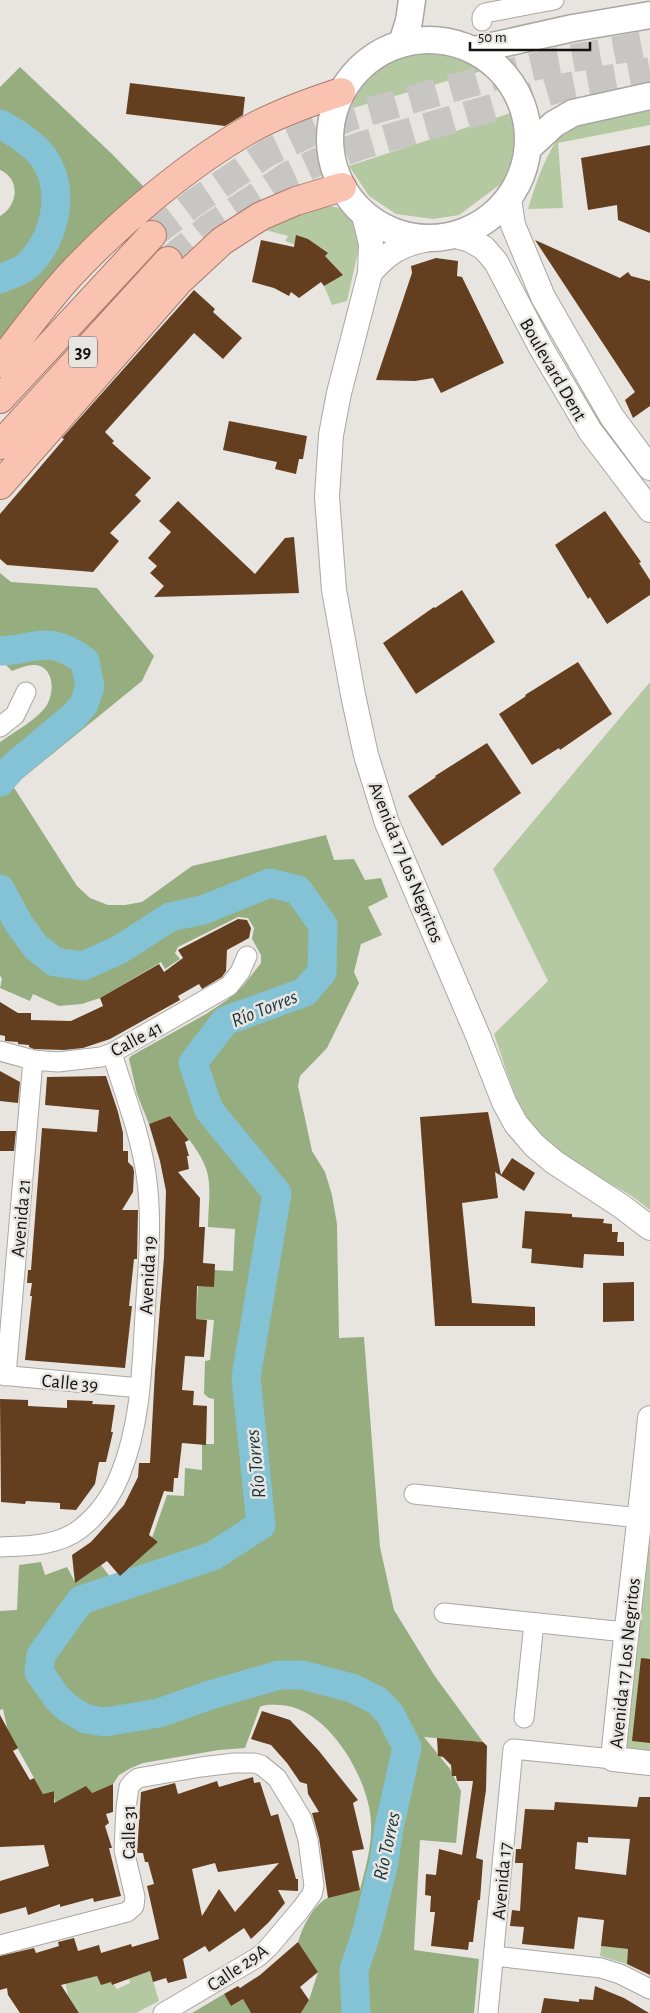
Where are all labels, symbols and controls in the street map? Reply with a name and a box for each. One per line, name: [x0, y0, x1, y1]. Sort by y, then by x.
scale bar: [470, 20, 590, 52]
text: 50 m: [478, 30, 507, 45]
street label: Boulevard Dent: [516, 315, 590, 424]
road number: 39: [69, 337, 97, 368]
street label: Avenida 17 Los Negritos: [365, 780, 447, 946]
water label: Río Torres: [229, 986, 301, 1031]
street label: Calle 41: [108, 1018, 166, 1061]
street label: Avenida 21: [9, 1178, 34, 1258]
street label: Avenida 19: [137, 1235, 160, 1315]
street label: Calle 39: [41, 1372, 99, 1395]
water label: Río Torres: [242, 1428, 270, 1499]
street label: Avenida 17 Los Negritos: [607, 1577, 644, 1749]
street label: Calle 31: [120, 1805, 139, 1859]
water label: Río Torres: [370, 1810, 404, 1882]
street label: Avenida 17: [490, 1841, 515, 1921]
street label: Calle 29A: [204, 1941, 272, 1995]

